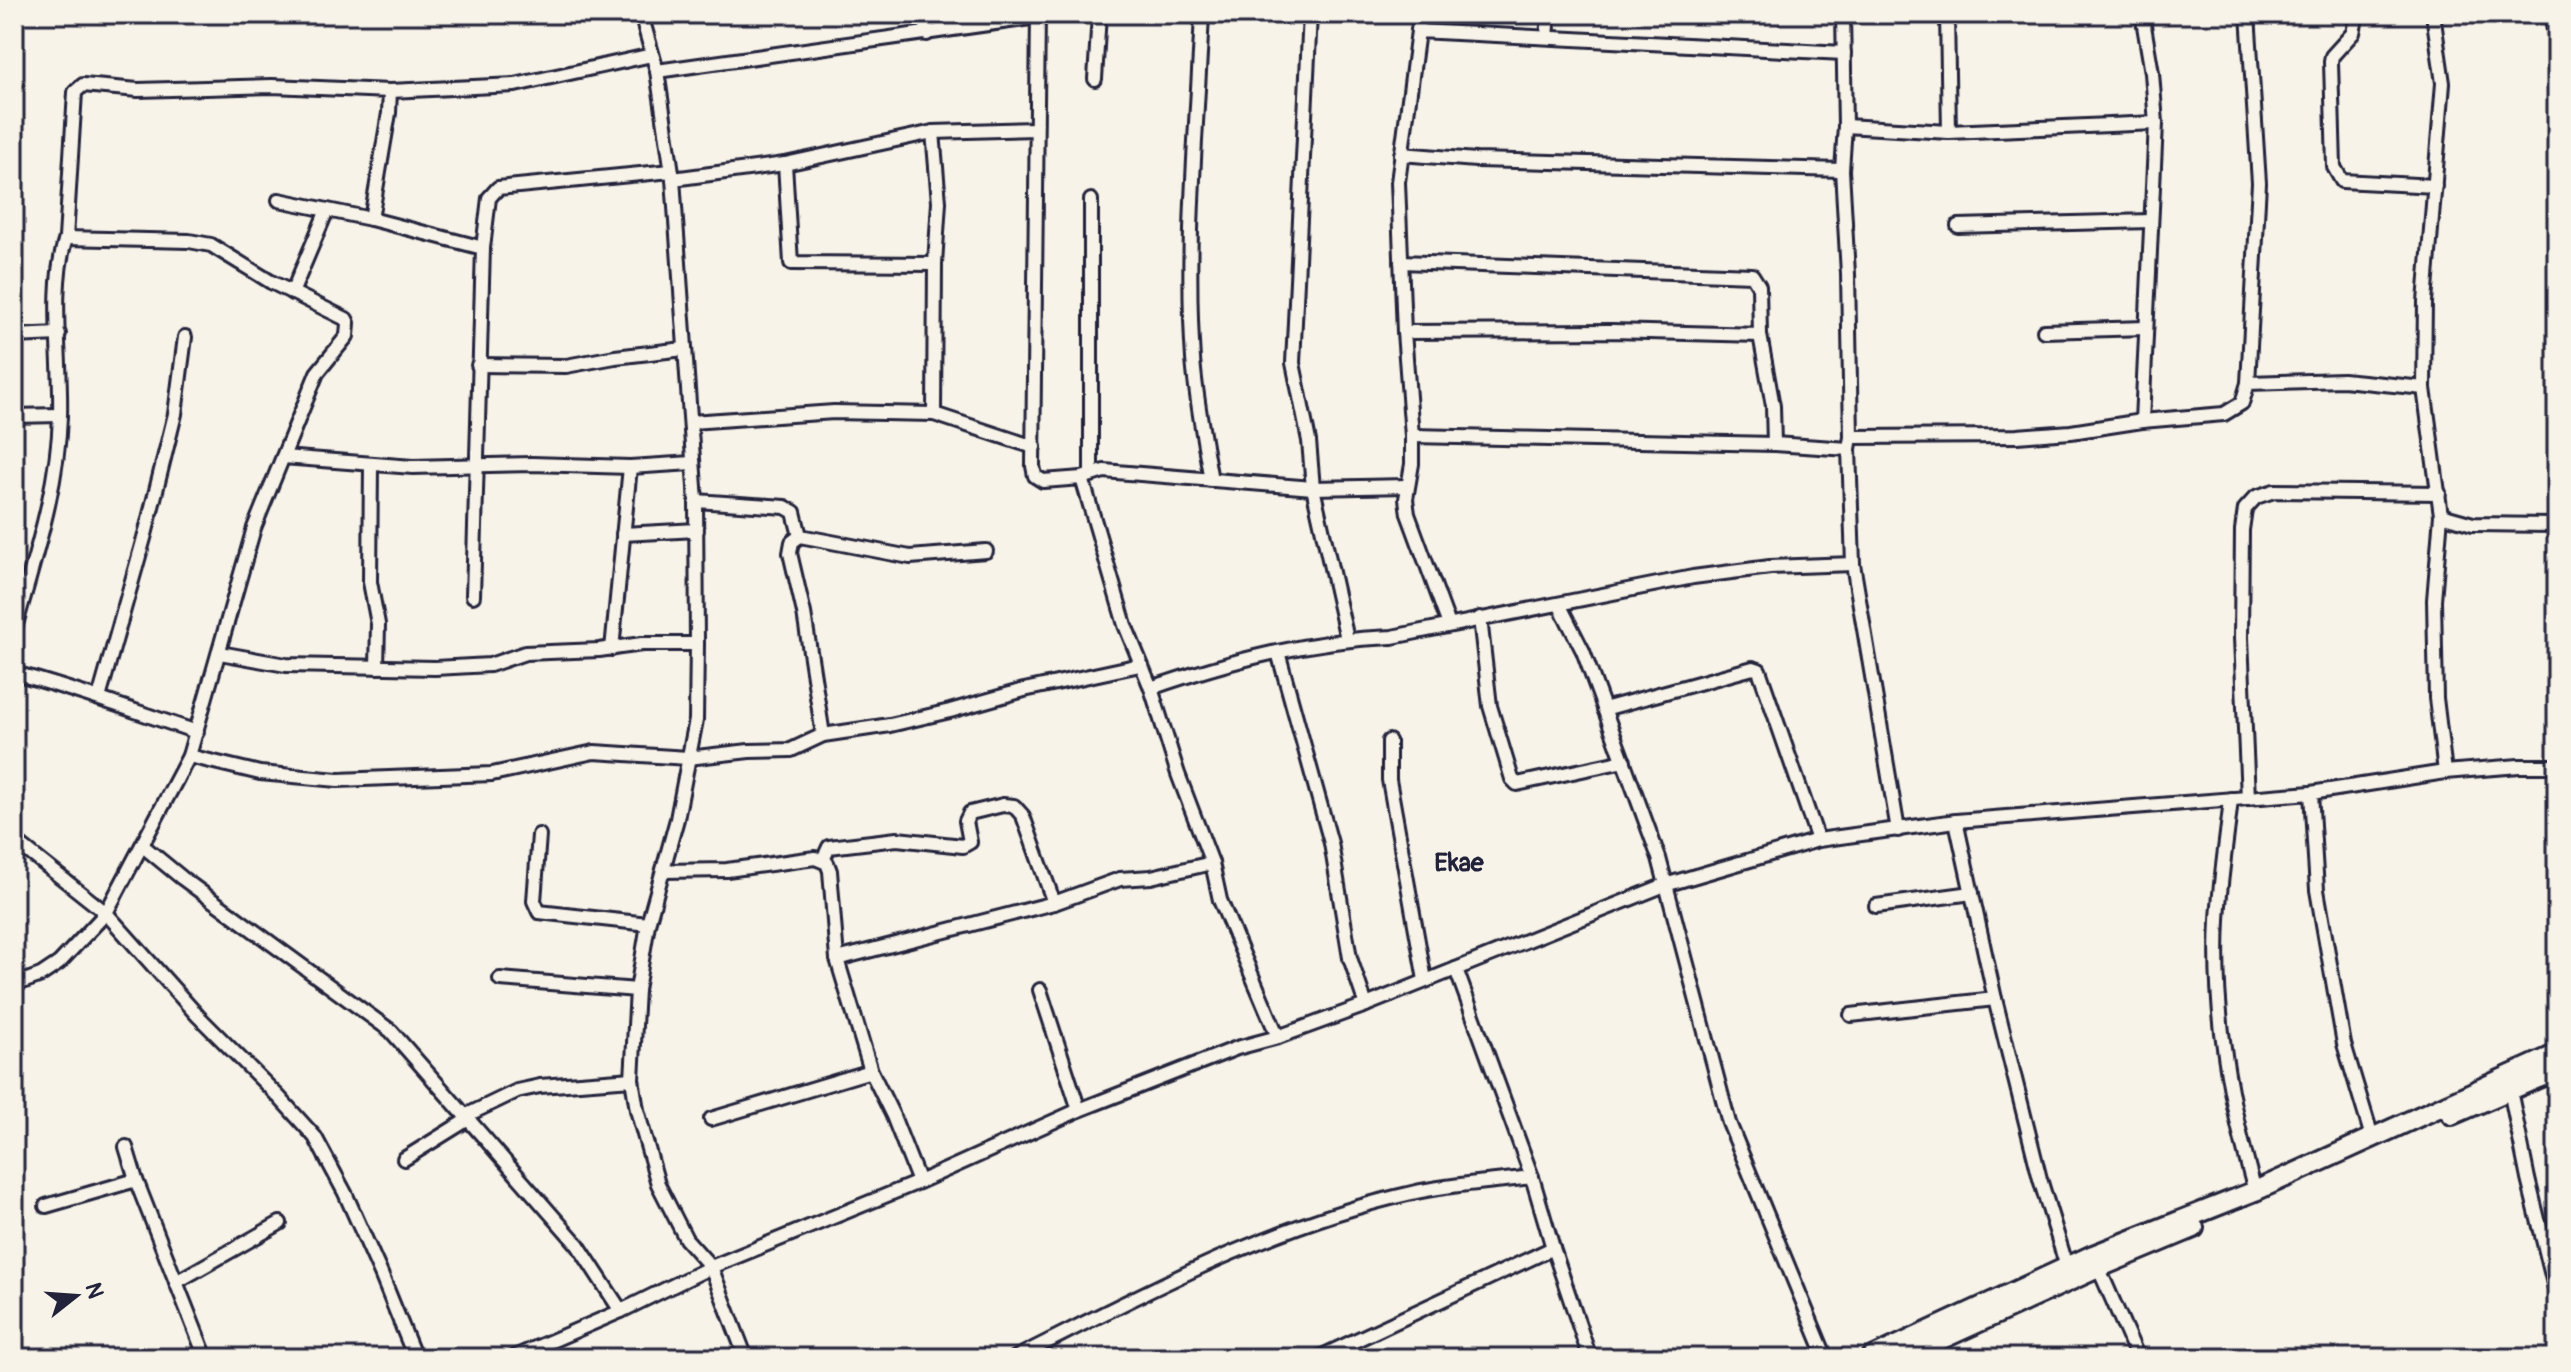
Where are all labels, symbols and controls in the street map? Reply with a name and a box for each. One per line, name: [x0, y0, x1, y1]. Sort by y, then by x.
district label: Ekae: [1434, 847, 1485, 879]
north arrow: [36, 1256, 116, 1336]
text: N: [79, 1279, 110, 1302]

